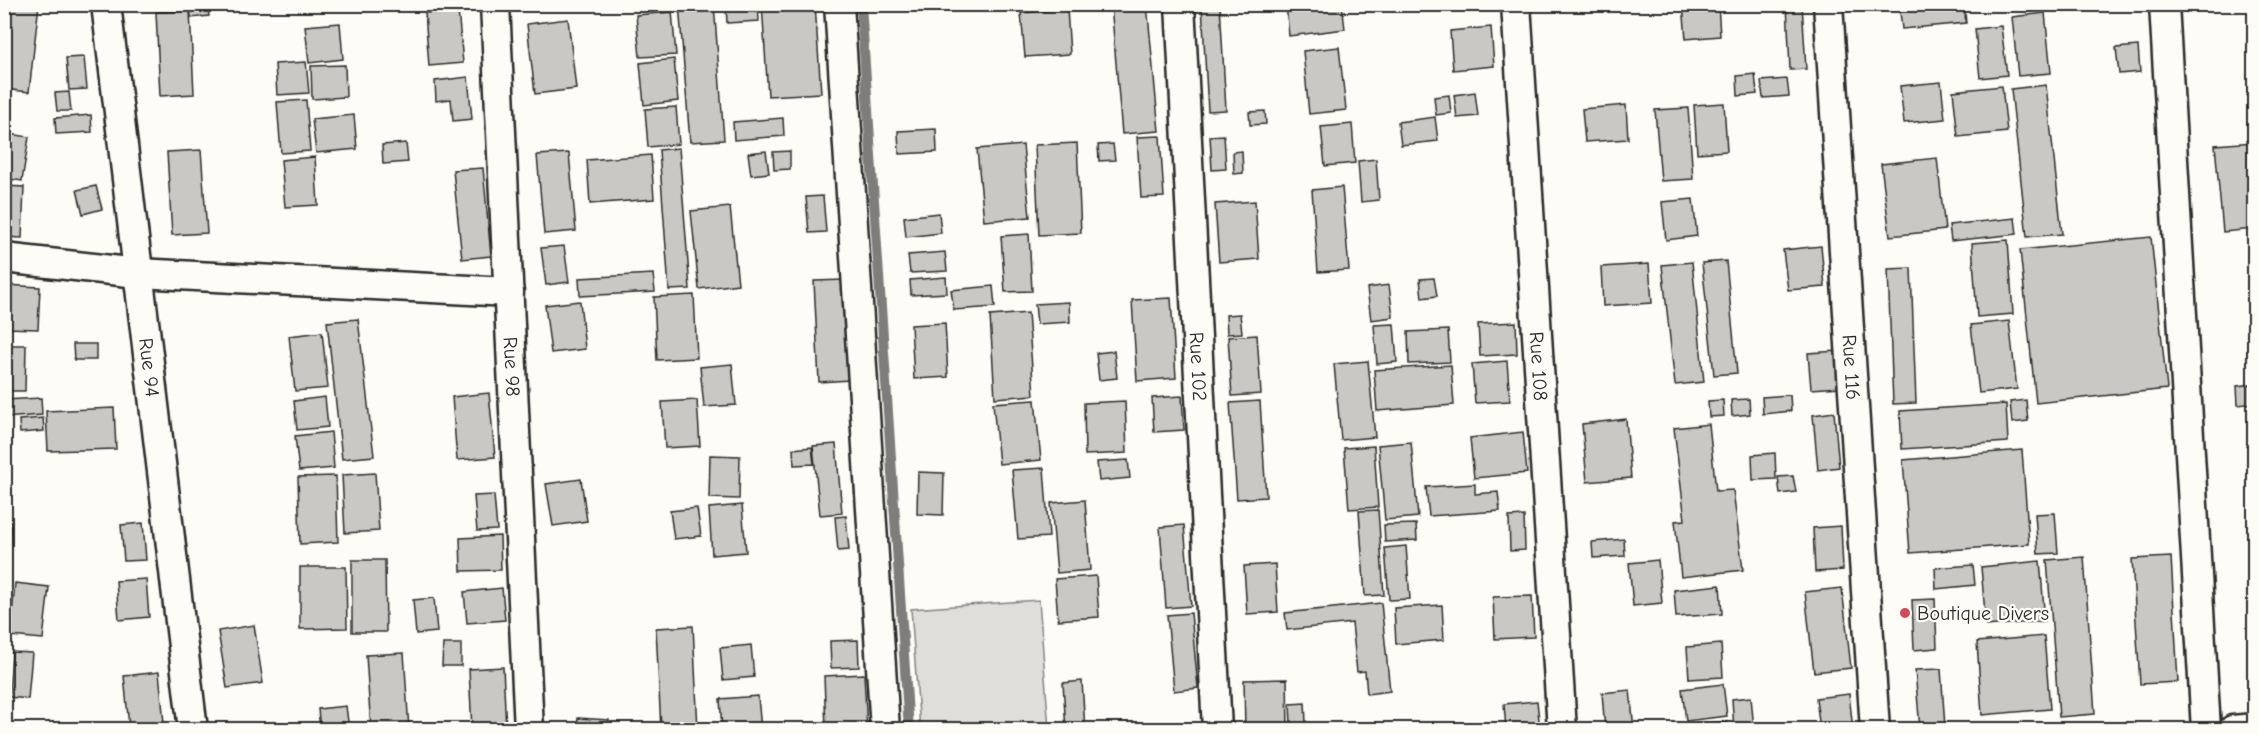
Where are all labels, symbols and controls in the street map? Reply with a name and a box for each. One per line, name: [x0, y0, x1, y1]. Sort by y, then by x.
street label: Rue 102: [1185, 331, 1212, 402]
street label: Rue 108: [1525, 331, 1553, 402]
street label: Rue 116: [1838, 334, 1865, 401]
street label: Rue 98: [499, 336, 525, 397]
street label: Rue 94: [135, 337, 164, 398]
place label: Boutique Divers: [1917, 602, 2049, 625]
marker: Boutique Divers: [1898, 606, 1912, 620]

